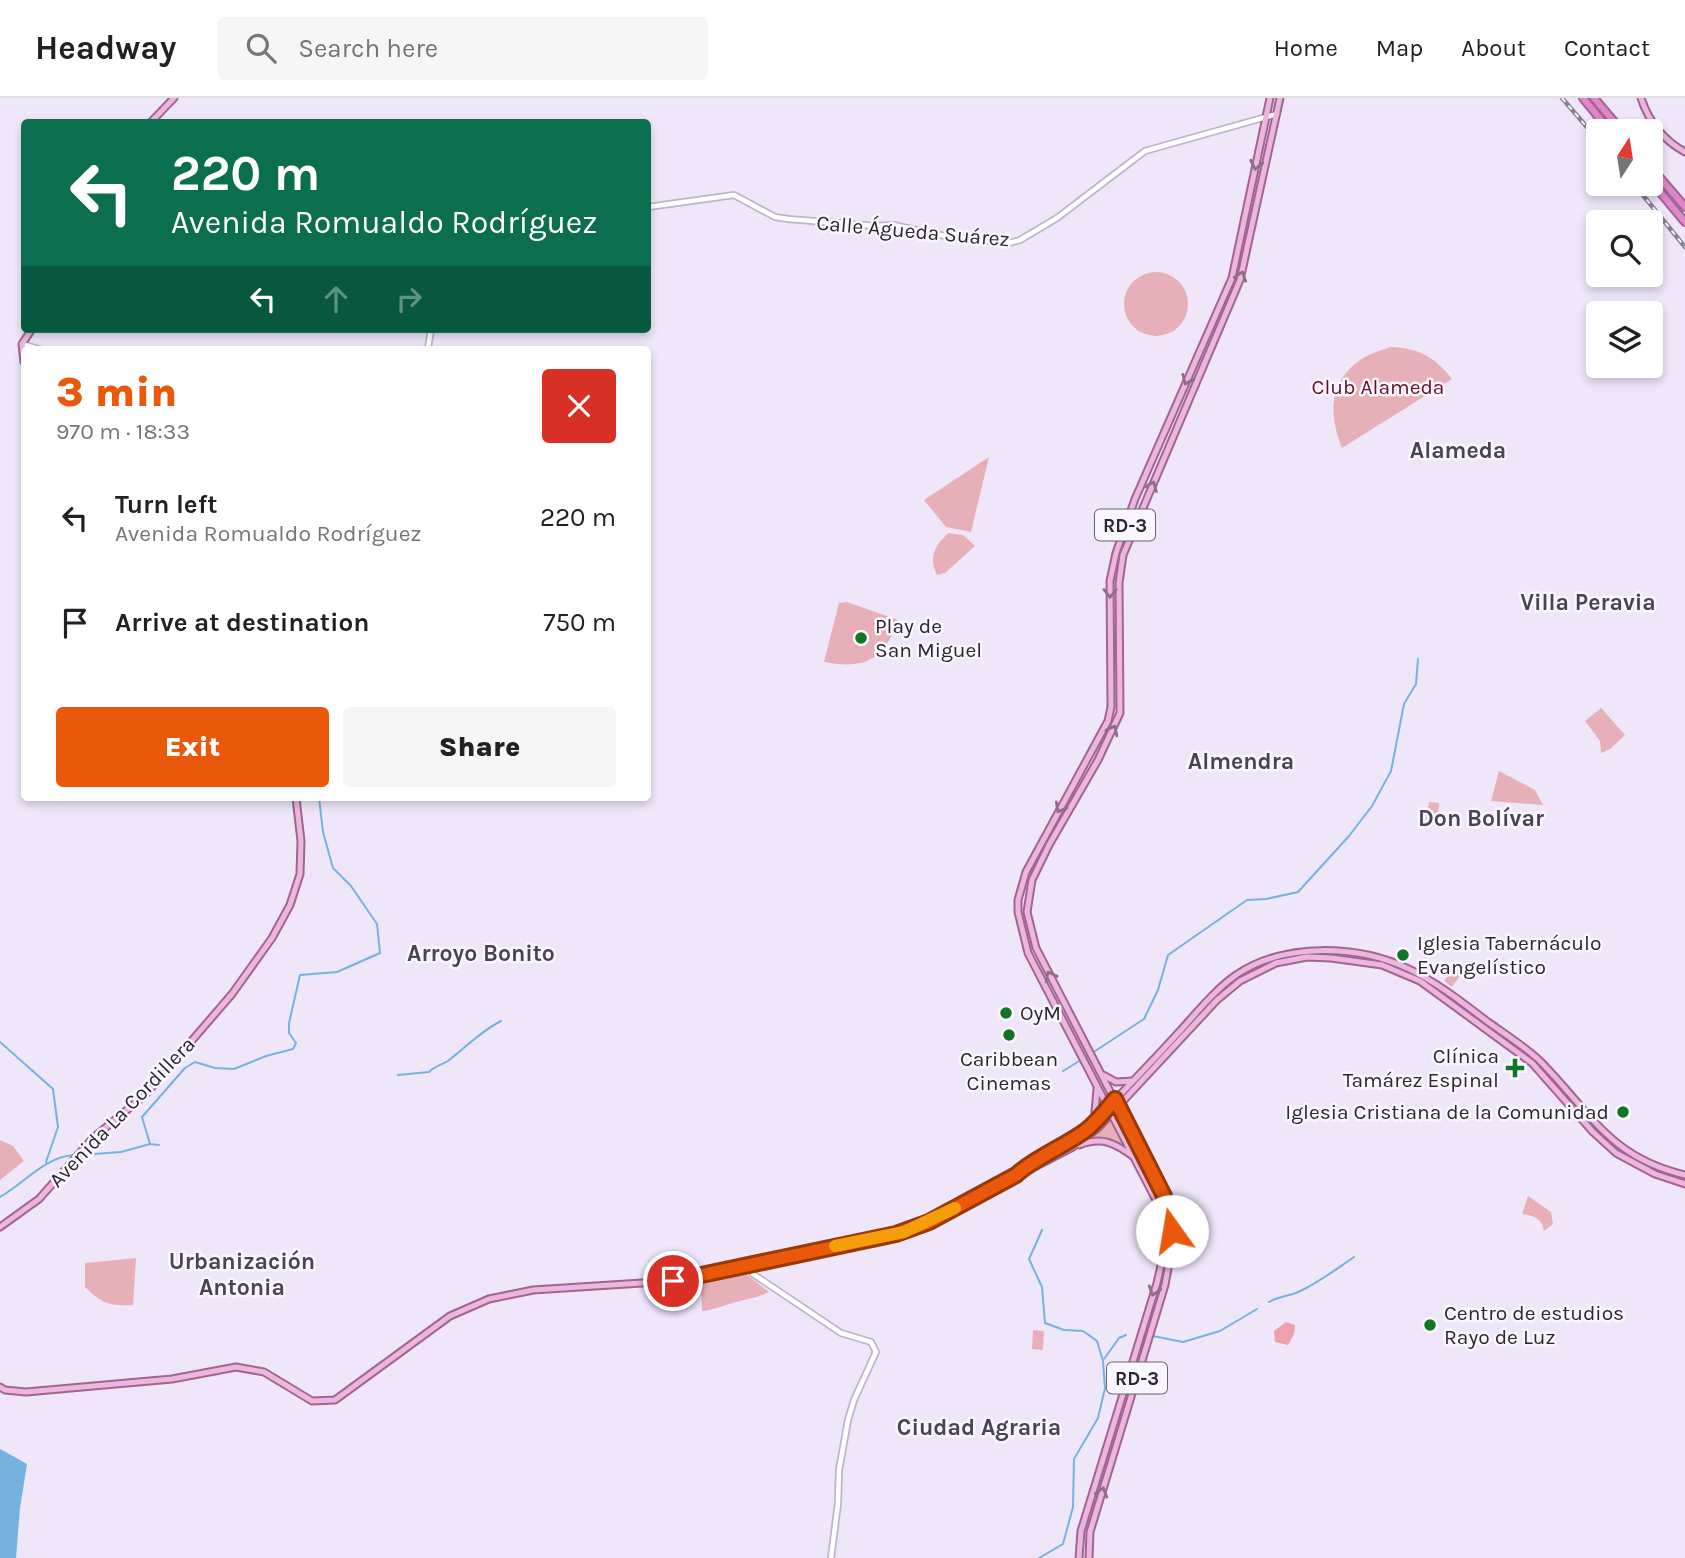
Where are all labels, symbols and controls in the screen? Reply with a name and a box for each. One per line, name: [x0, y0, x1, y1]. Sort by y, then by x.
search box: [218, 17, 708, 80]
text: Headway: [35, 29, 176, 67]
icon: search: [242, 29, 280, 67]
text: Search here: [298, 33, 438, 64]
text: Home: [1274, 34, 1338, 62]
text: Map: [1376, 34, 1423, 62]
text: About: [1461, 34, 1526, 62]
text: Contact: [1564, 34, 1650, 62]
north arrow: [1586, 119, 1662, 196]
map controls: [1586, 119, 1663, 378]
text: 220 m: [171, 145, 320, 202]
icon: left: [56, 147, 147, 238]
one-way arrow: [1250, 159, 1265, 171]
text: Avenida Romualdo Rodríguez: [171, 204, 597, 241]
button: search: [1586, 210, 1663, 287]
street label: Calle Águeda Suárez: [815, 211, 1011, 251]
one-way arrow: [1233, 271, 1247, 283]
icon: left: [244, 280, 282, 318]
icon: ahead: [317, 280, 355, 318]
icon: right: [390, 280, 428, 318]
button: layers: [1586, 301, 1663, 378]
text: 3 min: [56, 367, 177, 417]
button: close: [542, 369, 616, 443]
one-way arrow: [1181, 373, 1195, 386]
park label: Club Alameda: [1312, 375, 1444, 399]
text: 970 m · 18:33: [56, 418, 190, 445]
district label: Alameda: [1410, 437, 1506, 464]
one-way arrow: [1144, 480, 1158, 493]
text: Turn left: [115, 489, 217, 520]
icon: left: [56, 499, 94, 537]
text: 220 m: [540, 502, 616, 533]
road number: RD-3: [1095, 510, 1155, 540]
text: Avenida Romualdo Rodríguez: [115, 520, 422, 547]
one-way arrow: [1102, 588, 1118, 599]
district label: Villa Peravia: [1520, 589, 1656, 616]
icon: arrive: [56, 604, 94, 642]
text: Arrive at destination: [115, 607, 369, 638]
text: 750 m: [543, 607, 616, 638]
place label: Play de San Miguel: [875, 614, 982, 662]
marker: Play de San Miguel: [853, 630, 869, 646]
button: Exit: [56, 707, 329, 787]
button: Share: [343, 707, 616, 787]
one-way arrow: [1104, 725, 1118, 737]
district label: Almendra: [1188, 748, 1294, 775]
one-way arrow: [1055, 801, 1068, 813]
district label: Don Bolívar: [1418, 805, 1544, 832]
place label: Iglesia Tabernáculo Evangelístico: [1417, 931, 1601, 979]
district label: Arroyo Bonito: [407, 940, 555, 967]
marker: Iglesia Tabernáculo Evangelístico: [1395, 947, 1411, 963]
one-way arrow: [1045, 971, 1059, 983]
place label: OyM: [1020, 1001, 1061, 1025]
marker: OyM: [998, 1005, 1014, 1021]
marker: Caribbean Cinemas: [1001, 1027, 1017, 1043]
street label: Avenida La Cordillera: [44, 1032, 200, 1192]
place label: Clínica Tamárez Espinal: [1343, 1044, 1499, 1092]
place label: Caribbean Cinemas: [960, 1047, 1058, 1095]
marker: Clínica Tamárez Espinal: [1505, 1058, 1525, 1078]
place label: Iglesia Cristiana de la Comunidad: [1285, 1100, 1609, 1124]
marker: Iglesia Cristiana de la Comunidad: [1615, 1104, 1631, 1120]
position arrow: [1135, 1194, 1209, 1268]
district label: Urbanización Antonia: [169, 1248, 315, 1301]
pin: [643, 1251, 703, 1311]
icon: arrive: [654, 1262, 692, 1300]
one-way arrow: [1147, 1285, 1162, 1297]
place label: Centro de estudios Rayo de Luz: [1444, 1301, 1624, 1349]
marker: Centro de estudios Rayo de Luz: [1422, 1317, 1438, 1333]
road number: RD-3: [1107, 1362, 1167, 1394]
district label: Ciudad Agraria: [897, 1414, 1061, 1441]
one-way arrow: [1094, 1486, 1108, 1498]

